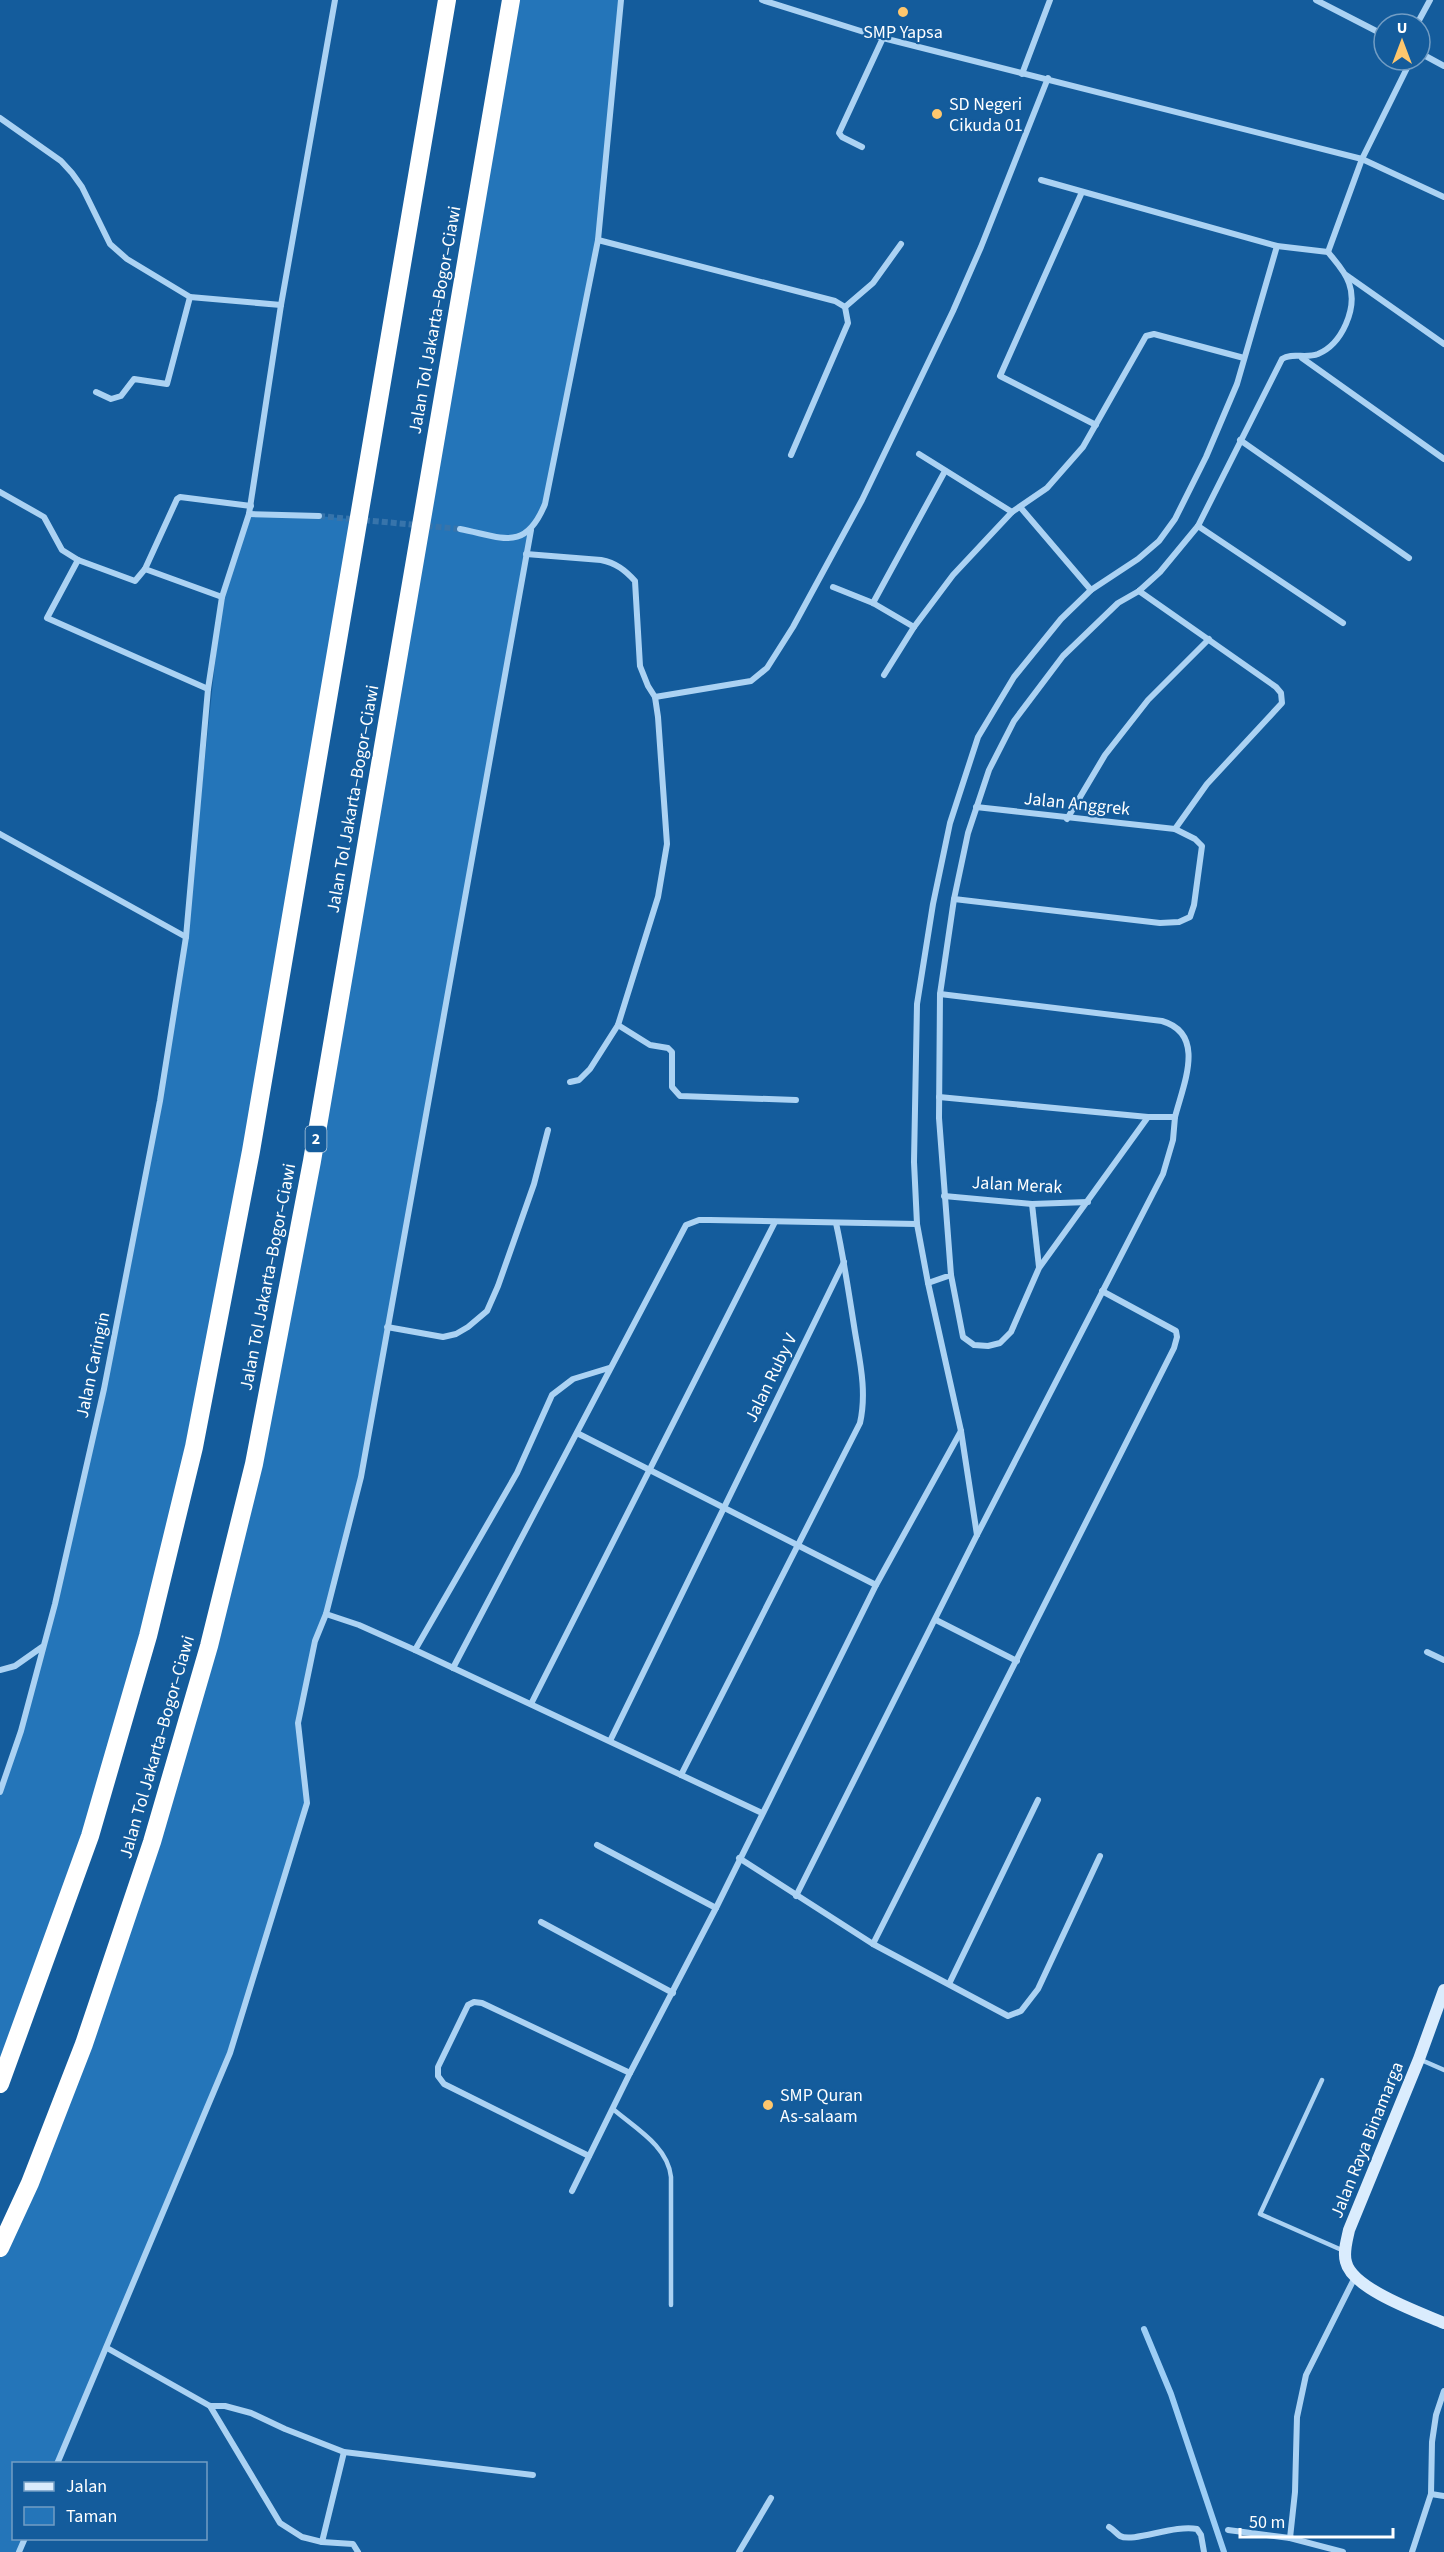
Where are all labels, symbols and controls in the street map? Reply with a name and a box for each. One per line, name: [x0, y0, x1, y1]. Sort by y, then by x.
marker: SMP Yapsa: [896, 5, 910, 19]
north arrow: [1372, 12, 1432, 72]
text: U: [1397, 17, 1407, 39]
place label: SMP Yapsa: [863, 20, 943, 45]
place label: SD Negeri Cikuda 01: [949, 92, 1023, 138]
marker: SD Negeri Cikuda 01: [930, 107, 944, 121]
street label: Jalan Tol Jakarta–Bogor–Ciawi: [403, 204, 467, 436]
street label: Jalan Tol Jakarta–Bogor–Ciawi: [321, 683, 385, 915]
street label: Jalan Anggrek: [1023, 786, 1131, 822]
road number: 2: [306, 1126, 326, 1152]
street label: Jalan Tol Jakarta–Bogor–Ciawi: [234, 1161, 302, 1393]
street label: Jalan Merak: [971, 1170, 1063, 1200]
street label: Jalan Caringin: [70, 1310, 116, 1420]
street label: Jalan Ruby V: [739, 1329, 804, 1427]
street label: Jalan Tol Jakarta–Bogor–Ciawi: [113, 1633, 201, 1861]
street label: Jalan Raya Binamarga: [1324, 2058, 1410, 2222]
place label: SMP Quran As-salaam: [780, 2083, 863, 2129]
marker: SMP Quran As-salaam: [761, 2098, 775, 2112]
legend: [12, 2462, 207, 2540]
text: Jalan: [66, 2474, 107, 2499]
scale bar: [1240, 2501, 1393, 2539]
text: Taman: [66, 2504, 117, 2529]
text: 50 m: [1249, 2510, 1285, 2535]

